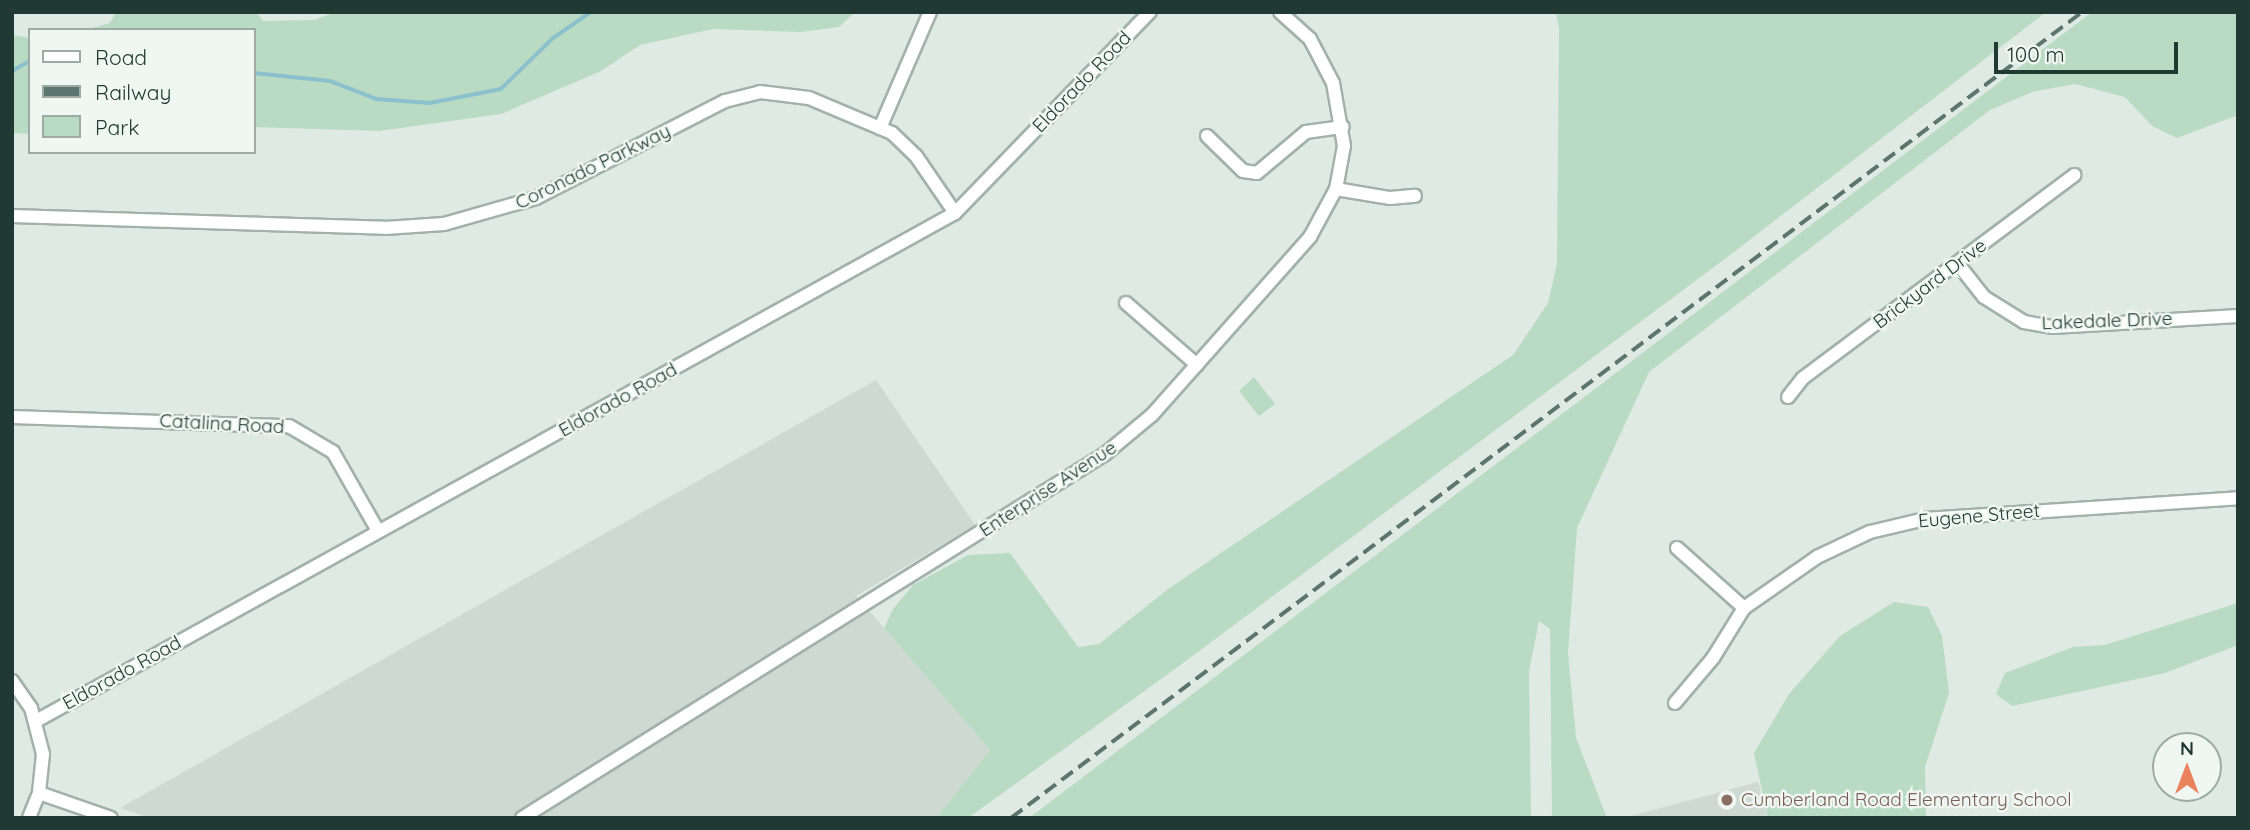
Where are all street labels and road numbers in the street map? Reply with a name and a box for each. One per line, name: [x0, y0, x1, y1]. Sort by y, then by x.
street label: Eldorado Road: [1028, 27, 1136, 137]
street label: Coronado Parkway: [512, 120, 674, 214]
street label: Brickyard Drive: [1869, 234, 1991, 334]
street label: Lakedale Drive: [2041, 307, 2173, 335]
street label: Eldorado Road: [555, 358, 681, 442]
street label: Catalina Road: [159, 409, 285, 439]
street label: Enterprise Avenue: [975, 436, 1121, 542]
street label: Eugene Street: [1917, 499, 2041, 533]
street label: Eldorado Road: [59, 631, 185, 715]

